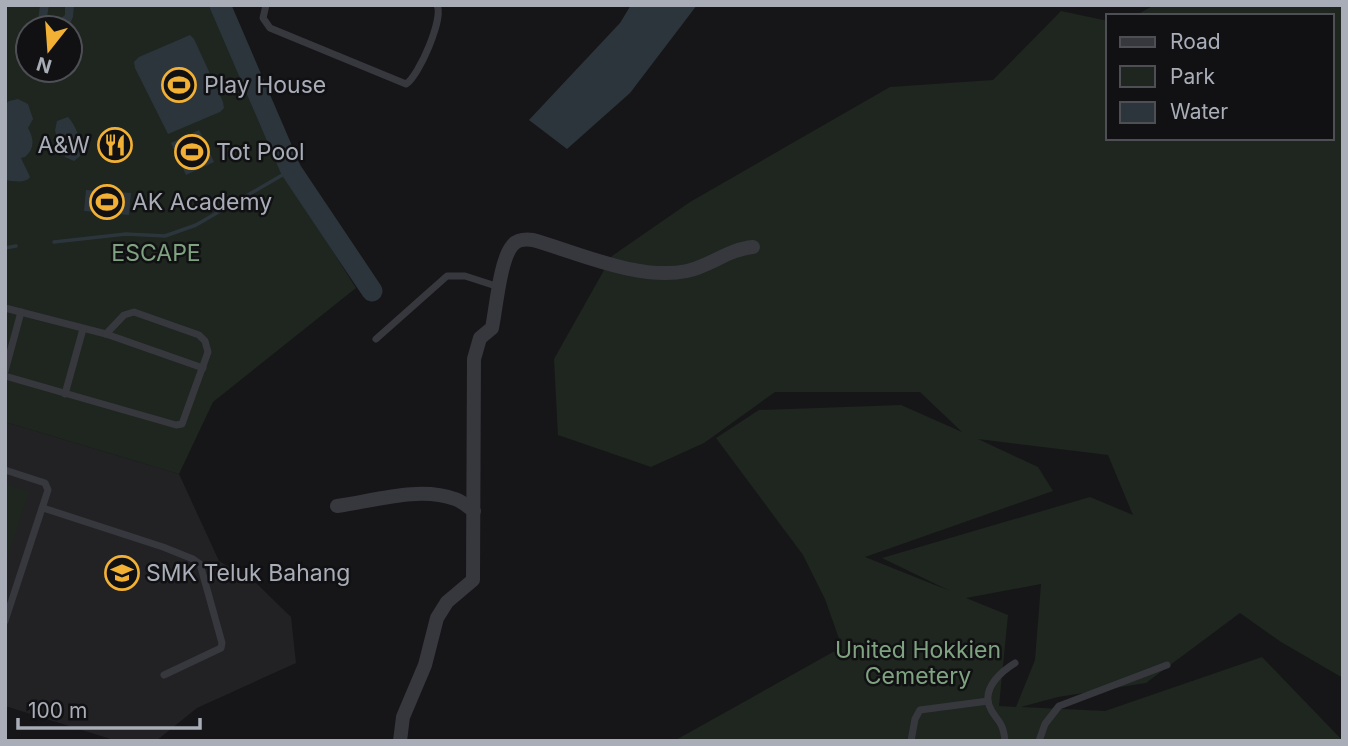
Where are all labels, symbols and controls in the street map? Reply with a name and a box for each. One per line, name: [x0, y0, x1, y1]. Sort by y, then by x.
north arrow: [14, 14, 84, 84]
legend: [1106, 14, 1334, 140]
text: Road: [1170, 29, 1221, 54]
text: N: [34, 52, 54, 78]
text: Park: [1170, 64, 1215, 89]
sports icon: Play House: [160, 66, 198, 104]
place label: Play House: [204, 71, 326, 99]
text: Water: [1170, 99, 1228, 124]
restaurant icon: A&W: [96, 126, 134, 164]
place label: A&W: [38, 131, 90, 159]
sports icon: Tot Pool: [173, 133, 211, 171]
place label: Tot Pool: [216, 138, 305, 166]
sports icon: AK Academy: [88, 183, 126, 221]
place label: AK Academy: [132, 188, 272, 216]
park label: ESCAPE: [111, 239, 201, 267]
school or university icon: SMK Teluk Bahang: [103, 554, 141, 592]
place label: SMK Teluk Bahang: [146, 559, 350, 587]
park label: United Hokkien Cemetery: [835, 636, 1001, 690]
scale bar: [18, 686, 200, 730]
text: 100 m: [28, 698, 87, 723]

